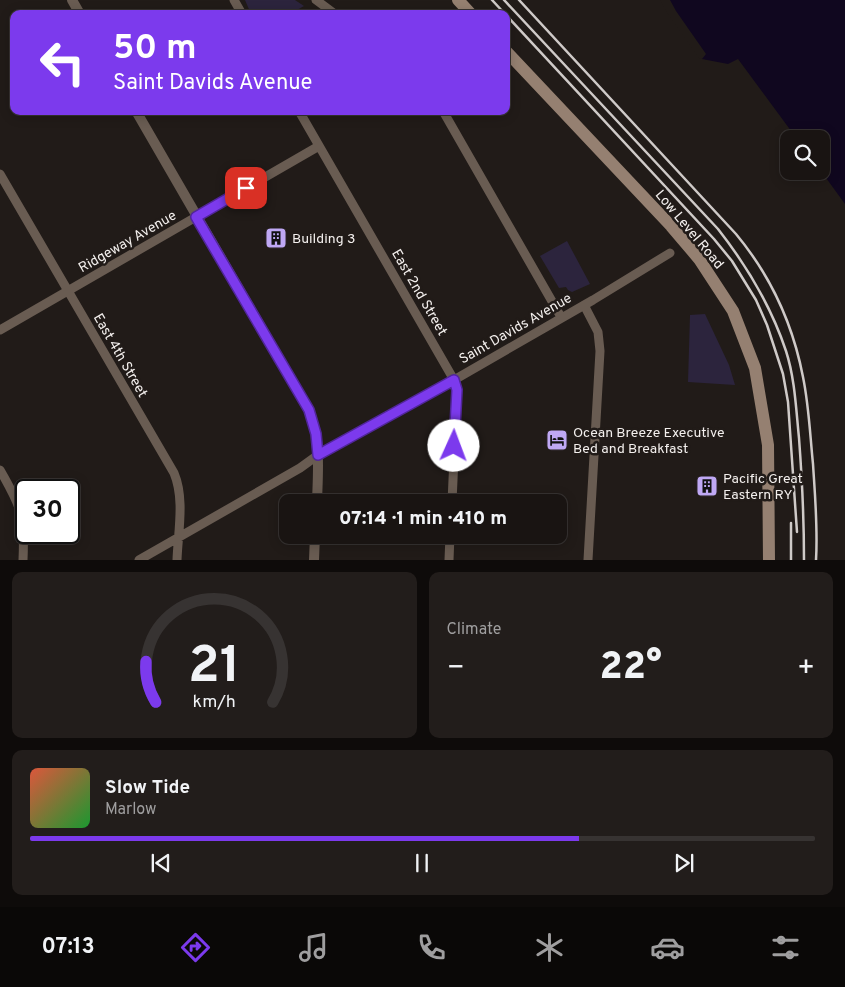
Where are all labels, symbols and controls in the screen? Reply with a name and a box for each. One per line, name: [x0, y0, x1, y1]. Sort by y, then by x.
text: 50 m: [113, 27, 197, 71]
icon: left: [30, 30, 95, 95]
text: Saint Davids Avenue: [113, 70, 312, 97]
map controls: [780, 130, 830, 180]
button: search: [780, 130, 830, 180]
pin: [225, 167, 267, 209]
icon: arrive: [232, 174, 260, 202]
street label: Low Level Road: [651, 187, 727, 273]
street label: Ridgeway Avenue: [76, 207, 180, 277]
building icon: Building 3: [264, 226, 288, 250]
place label: Building 3: [292, 231, 355, 248]
street label: East 2nd Street: [387, 246, 450, 339]
street label: Saint Davids Avenue: [457, 290, 575, 368]
street label: East 4th Street: [89, 311, 151, 401]
position arrow: [427, 419, 479, 471]
place label: Ocean Breeze Executive Bed and Breakfast: [573, 425, 725, 458]
hotel icon: Ocean Breeze Executive Bed and Breakfast: [545, 428, 569, 452]
place label: Pacific Great Eastern RY: [723, 471, 803, 504]
building icon: Pacific Great Eastern RY: [695, 474, 719, 498]
speed limit sign: 30: [15, 479, 80, 544]
text: 07:14 · 1 min · 410 m: [339, 507, 507, 531]
text: Climate: [447, 620, 501, 640]
text: 21: [188, 635, 241, 701]
text: 22°: [600, 644, 662, 693]
text: −: [447, 651, 465, 687]
text: +: [797, 651, 815, 687]
text: km/h: [193, 691, 236, 714]
text: Slow Tide: [105, 776, 190, 800]
text: Marlow: [105, 800, 157, 820]
icon: previous: [147, 849, 175, 877]
icon: pause: [408, 849, 436, 877]
icon: next: [670, 849, 698, 877]
icon: directions: [178, 930, 213, 965]
icon: music: [296, 930, 331, 965]
icon: phone: [414, 930, 449, 965]
icon: climate: [532, 930, 567, 965]
icon: car: [650, 930, 685, 965]
icon: filters: [768, 930, 803, 965]
text: 07:13: [42, 934, 95, 961]

